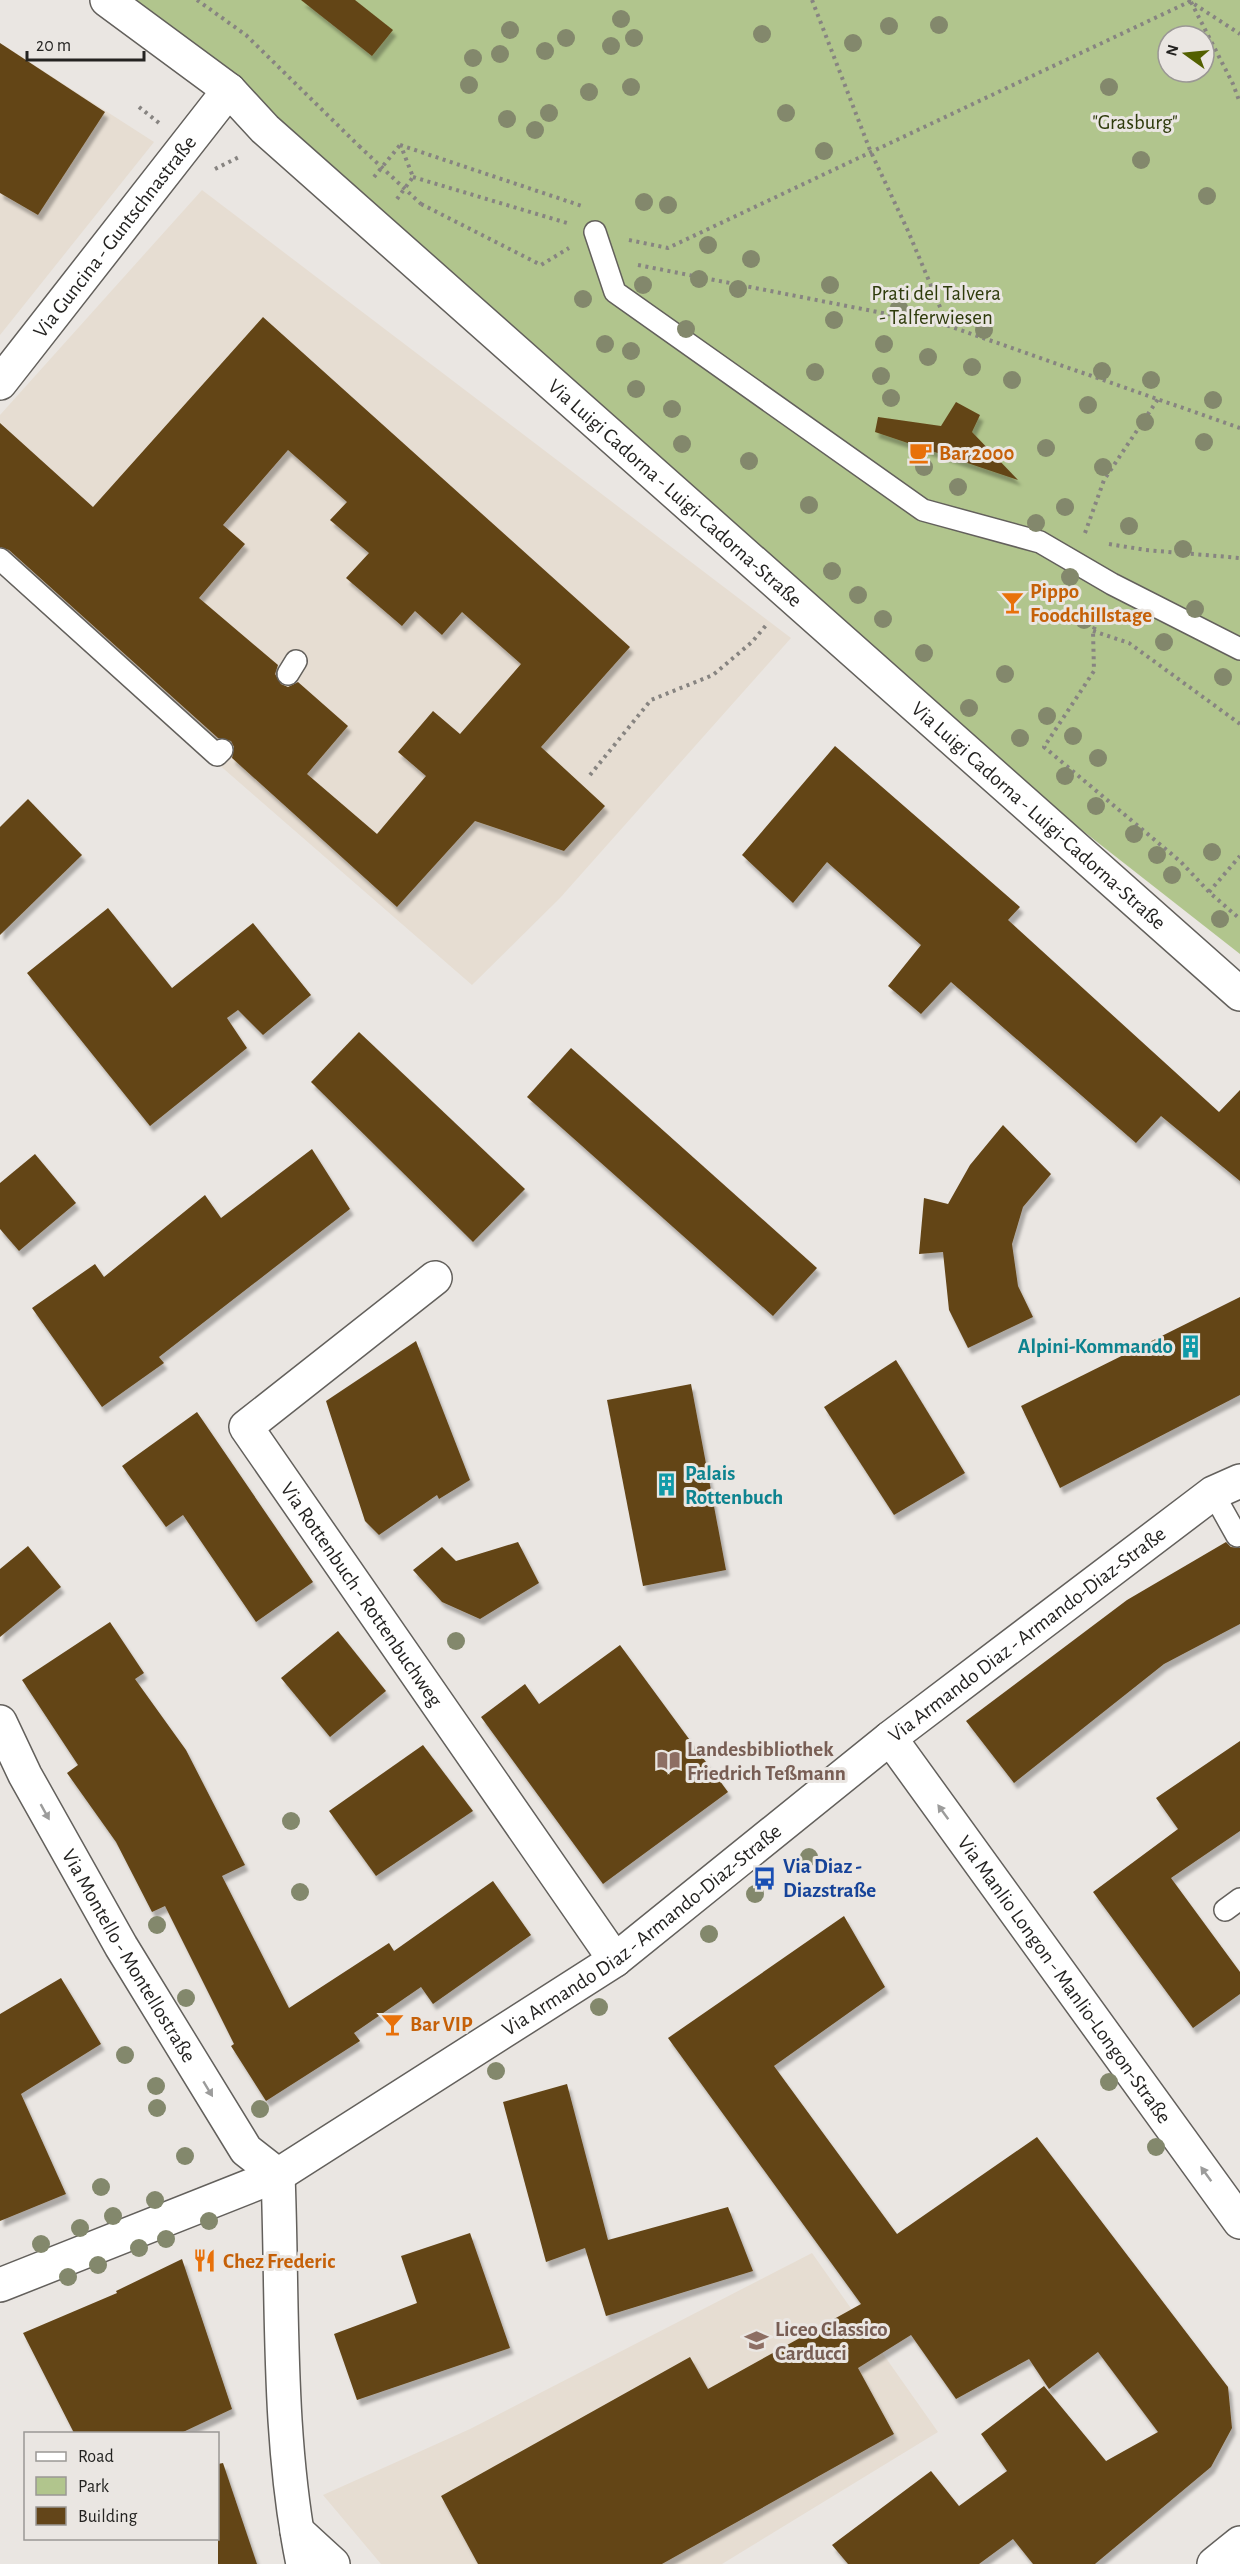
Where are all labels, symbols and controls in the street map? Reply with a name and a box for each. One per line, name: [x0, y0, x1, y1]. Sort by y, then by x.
scale bar: [27, 24, 144, 62]
north arrow: [1156, 24, 1216, 84]
text: 20 m: [36, 37, 71, 55]
text: N: [1163, 43, 1182, 58]
park label: "Grasburg": [1092, 112, 1178, 133]
street label: Via Guncina - Guntschnastraße: [30, 132, 200, 342]
park label: Prati del Talvera - Talferwiesen: [871, 283, 1001, 328]
street label: Via Luigi Cadorna - Luigi-Cadorna-Straße: [544, 375, 806, 611]
cafe icon: Bar 2000: [908, 440, 934, 466]
place label: Bar 2000: [939, 443, 1014, 464]
place label: Pippo Foodchillstage: [1030, 581, 1152, 626]
bar icon: Pippo Foodchillstage: [999, 590, 1025, 616]
street label: Via Luigi Cadorna - Luigi-Cadorna-Straße: [907, 698, 1169, 934]
building icon: Alpini-Kommando: [1178, 1333, 1204, 1359]
place label: Alpini-Kommando: [1018, 1336, 1173, 1357]
place label: Palais Rottenbuch: [685, 1463, 783, 1508]
building icon: Palais Rottenbuch: [654, 1472, 680, 1498]
street label: Via Rottenbuch - Rottenbuchweg: [277, 1479, 447, 1711]
street label: Via Armando Diaz - Armando-Diaz-Straße: [885, 1523, 1170, 1746]
place label: Landesbibliothek Friedrich Teßmann: [687, 1739, 846, 1784]
library icon: Landesbibliothek Friedrich Teßmann: [656, 1748, 682, 1774]
one-way arrow: [40, 1804, 51, 1820]
one-way arrow: [938, 1805, 950, 1820]
street label: Via Armando Diaz - Armando-Diaz-Straße: [499, 1820, 785, 2040]
street label: Via Manlio Longon - Manlio-Longon-Straße: [953, 1832, 1175, 2127]
street label: Via Montello - Montellostraße: [58, 1846, 200, 2066]
place label: Via Diaz - Diazstraße: [783, 1856, 876, 1901]
bus stop icon: Via Diaz - Diazstraße: [752, 1865, 778, 1891]
bar icon: Bar VIP: [379, 2011, 405, 2037]
place label: Bar VIP: [410, 2014, 473, 2035]
one-way arrow: [203, 2081, 214, 2097]
one-way arrow: [1200, 2167, 1212, 2183]
restaurant icon: Chez Frederic: [192, 2248, 218, 2274]
place label: Chez Frederic: [223, 2251, 335, 2272]
place label: Liceo Classico Carducci: [775, 2319, 888, 2364]
school or university icon: Liceo Classico Carducci: [744, 2328, 770, 2354]
legend: [24, 2432, 219, 2540]
text: Road: [78, 2448, 114, 2466]
text: Park: [78, 2478, 110, 2496]
text: Building: [78, 2508, 138, 2526]

